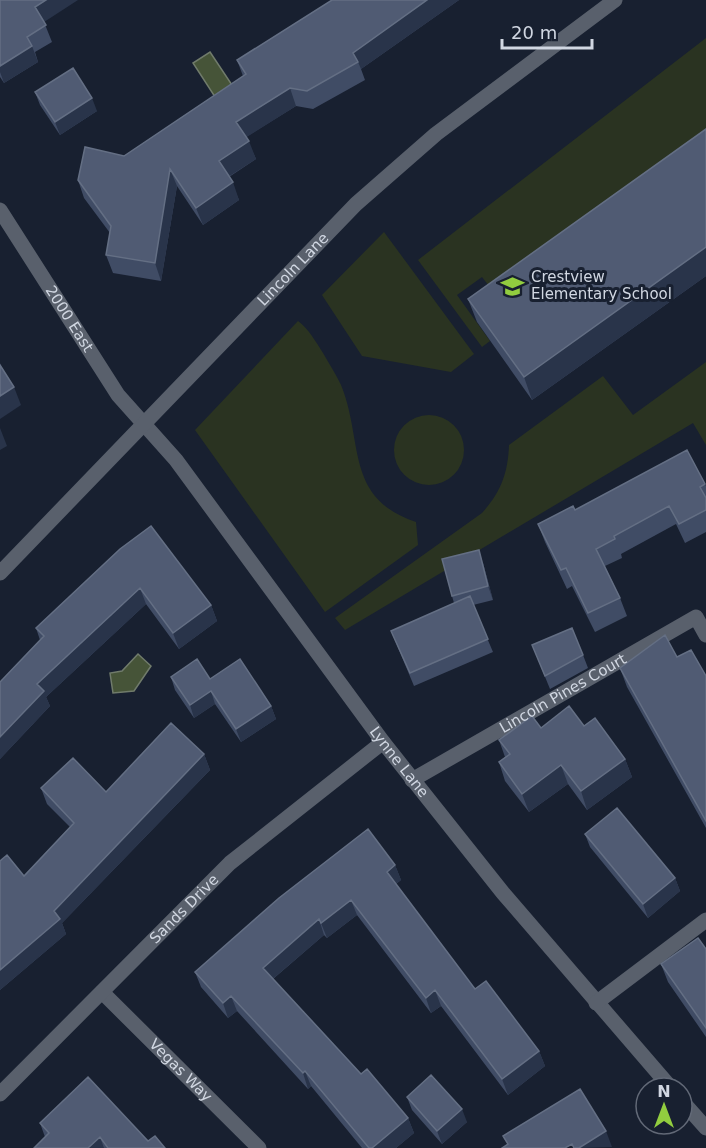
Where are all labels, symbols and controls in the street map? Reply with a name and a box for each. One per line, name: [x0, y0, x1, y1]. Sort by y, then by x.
scale bar: [502, 12, 592, 50]
text: 20 m: [511, 22, 557, 43]
street label: Lincoln Lane: [254, 229, 332, 309]
place label: Crestview Elementary School: [531, 268, 672, 303]
school or university icon: Crestview Elementary School: [500, 273, 526, 299]
street label: 2000 East: [42, 282, 97, 355]
street label: Lincoln Pines Court: [496, 650, 630, 737]
street label: Lynne Lane: [366, 723, 433, 801]
street label: Sands Drive: [146, 871, 222, 947]
street label: Vegas Way: [145, 1035, 216, 1105]
north arrow: [634, 1076, 694, 1136]
text: N: [657, 1082, 671, 1101]

